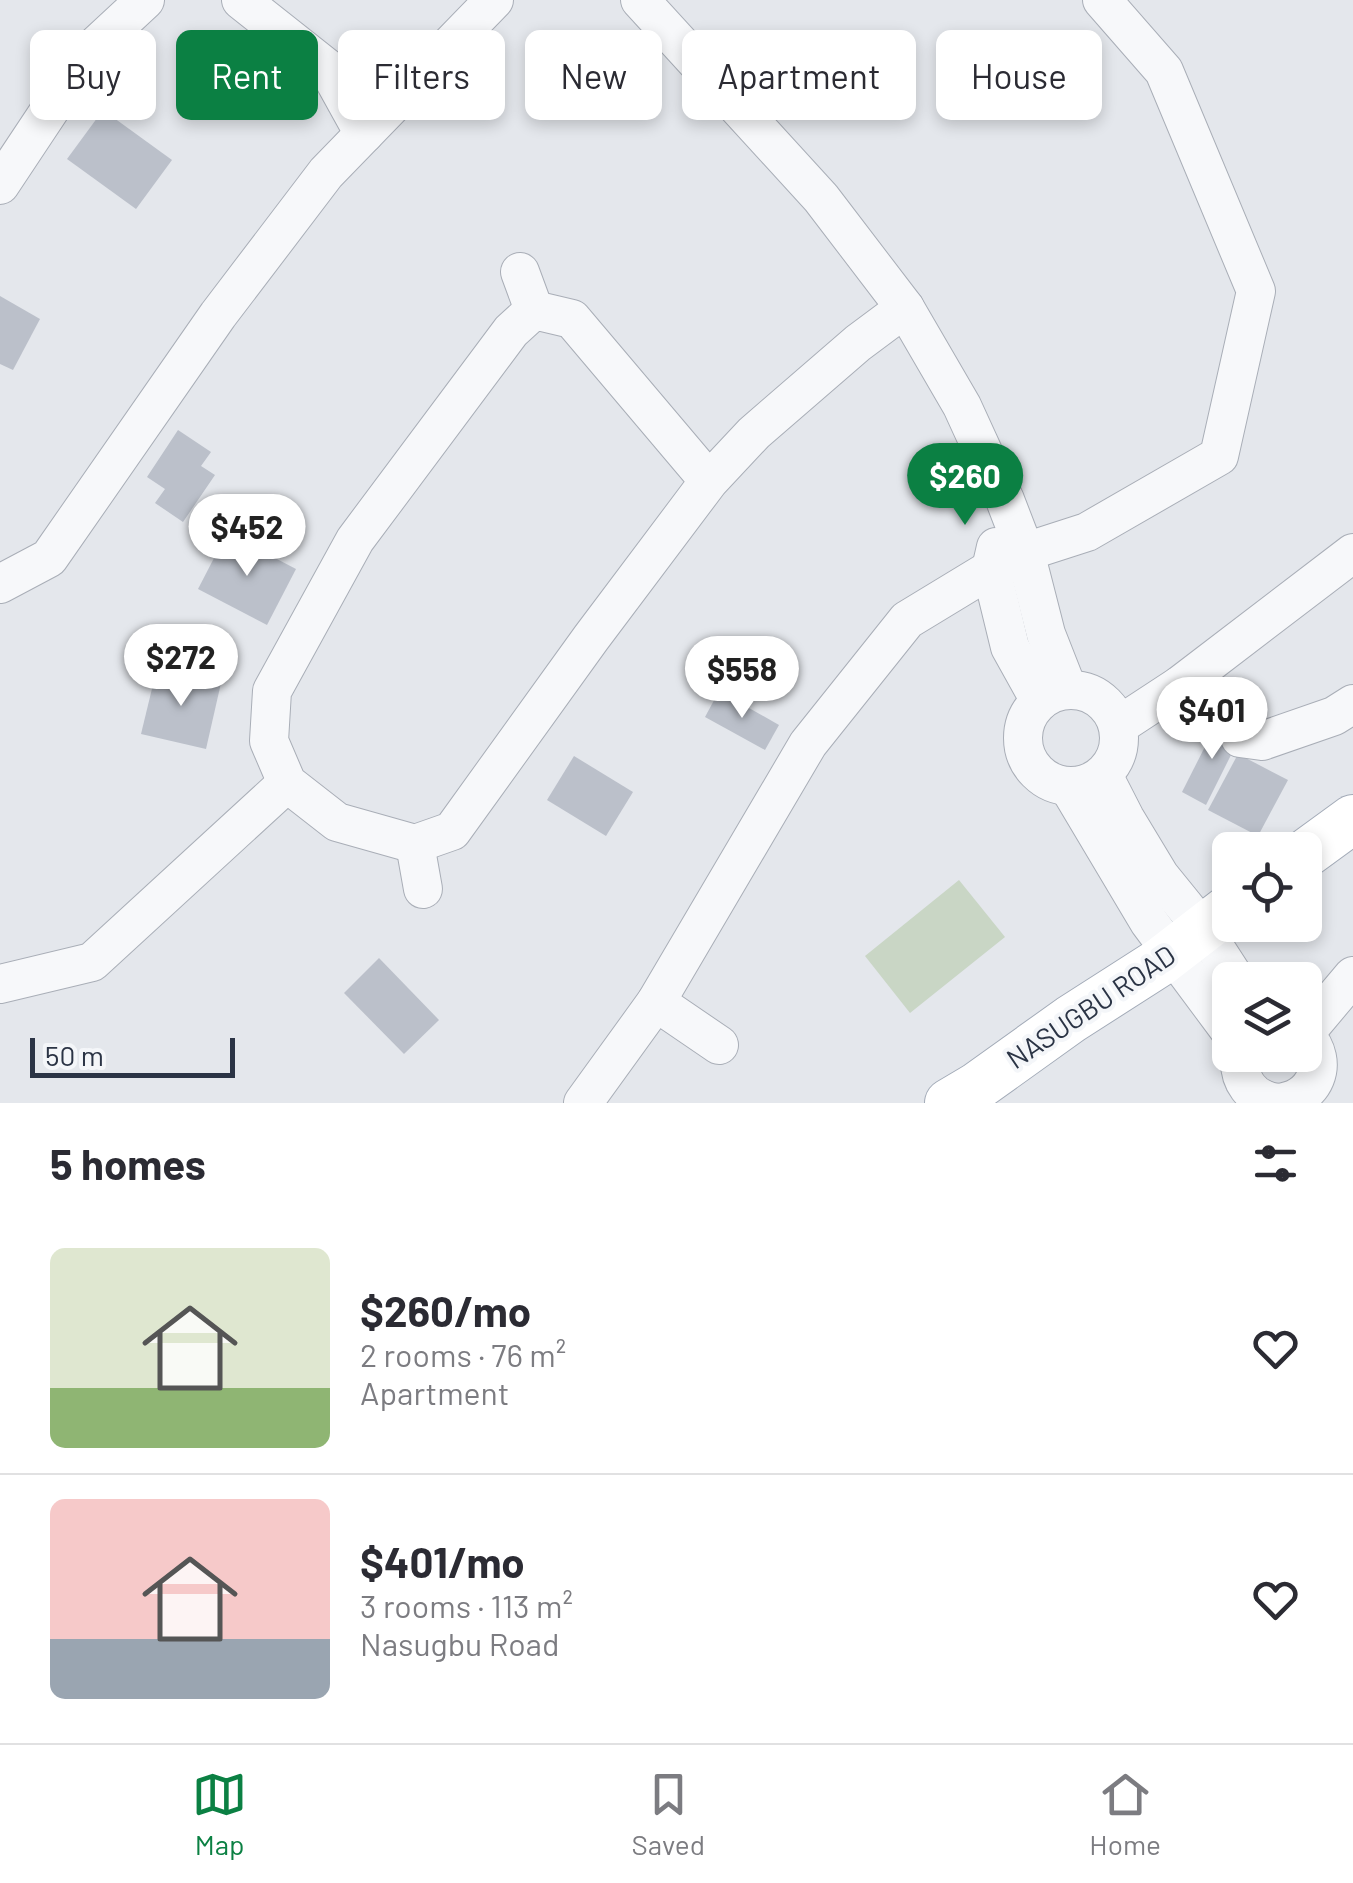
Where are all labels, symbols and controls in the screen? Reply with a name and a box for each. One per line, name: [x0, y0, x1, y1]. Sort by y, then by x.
chip: Buy: [30, 30, 156, 120]
chip: Rent: [176, 30, 318, 120]
chip: Filters: [338, 30, 505, 120]
chip: New: [525, 30, 662, 120]
chip: Apartment: [682, 30, 916, 120]
chip: House: [936, 30, 1102, 120]
pin: $260: [906, 443, 1024, 528]
text: $260: [929, 456, 1001, 494]
pin: $452: [188, 494, 306, 579]
text: $452: [211, 507, 283, 545]
pin: $272: [122, 624, 240, 709]
pin: $558: [683, 636, 801, 721]
text: $272: [146, 637, 216, 675]
text: $558: [707, 649, 777, 687]
pin: $401: [1153, 677, 1271, 762]
text: $401: [1179, 690, 1245, 728]
map controls: [1212, 832, 1322, 1072]
button: locate: [1212, 832, 1322, 942]
street label: NASUGBU ROAD: [1000, 937, 1181, 1075]
button: layers: [1212, 962, 1322, 1072]
scale bar: [30, 1033, 235, 1078]
text: 50 m: [45, 1038, 104, 1072]
icon: filters: [1248, 1136, 1303, 1191]
text: 5 homes: [50, 1138, 206, 1188]
text: $260/mo: [360, 1285, 531, 1335]
icon: home: [130, 1288, 250, 1408]
icon: heart: [1248, 1321, 1303, 1376]
text: 2 rooms · 76 m²: [360, 1335, 566, 1373]
text: Apartment: [360, 1373, 509, 1411]
text: $401/mo: [360, 1536, 525, 1586]
icon: home: [130, 1539, 250, 1659]
icon: heart: [1248, 1572, 1303, 1627]
text: 3 rooms · 113 m²: [360, 1586, 573, 1624]
text: Nasugbu Road: [360, 1624, 559, 1662]
tab: Map: [192, 1767, 247, 1861]
tab: Saved: [632, 1767, 705, 1861]
tab: Home: [1089, 1767, 1161, 1861]

